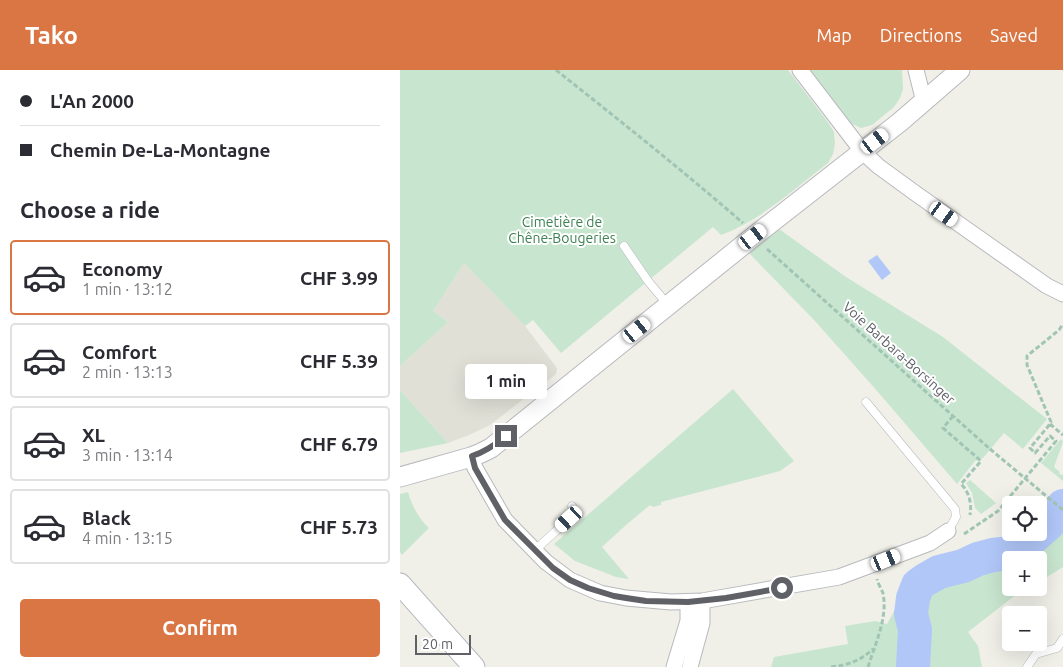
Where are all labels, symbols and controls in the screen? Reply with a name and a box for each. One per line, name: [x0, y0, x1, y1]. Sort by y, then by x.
text: Tako: [25, 22, 78, 49]
text: Map: [816, 25, 852, 45]
text: Directions: [880, 25, 962, 45]
text: Saved: [990, 25, 1038, 45]
text: L'An 2000: [50, 90, 134, 112]
car: [858, 126, 891, 156]
text: Chemin De-La-Montagne: [50, 139, 271, 161]
text: Choose a ride: [20, 197, 160, 222]
car: [927, 199, 960, 229]
park label: Cimetière de Chêne-Bougeries: [508, 214, 616, 246]
car: [736, 222, 769, 252]
icon: car: [22, 255, 67, 300]
text: Economy: [82, 258, 163, 280]
text: CHF 3.99: [300, 267, 378, 289]
text: 1 min · 13:12: [82, 280, 173, 298]
street label: Voie Barbara-Borsinger: [840, 298, 959, 408]
car: [620, 315, 653, 345]
icon: car: [22, 338, 67, 383]
text: Comfort: [82, 341, 157, 363]
text: CHF 5.39: [300, 350, 378, 372]
text: 2 min · 13:13: [82, 363, 173, 381]
callout: 1 min: [465, 364, 547, 398]
text: 1 min: [486, 372, 526, 390]
icon: car: [22, 421, 67, 466]
text: XL: [82, 424, 105, 446]
route end: [495, 425, 517, 447]
text: CHF 6.79: [300, 433, 378, 455]
text: 3 min · 13:14: [82, 446, 173, 464]
map controls: [1002, 496, 1047, 651]
button: locate: [1002, 496, 1047, 541]
car: [552, 503, 585, 535]
icon: car: [22, 504, 67, 549]
text: Black: [82, 507, 131, 529]
text: CHF 5.73: [300, 516, 378, 538]
text: 4 min · 13:15: [82, 529, 173, 547]
car: [869, 547, 902, 573]
button: +: [1002, 551, 1047, 596]
route start: [771, 577, 793, 599]
button: Confirm: [20, 599, 380, 657]
button: −: [1002, 606, 1047, 651]
scale bar: [415, 632, 471, 655]
text: 20 m: [422, 636, 453, 652]

